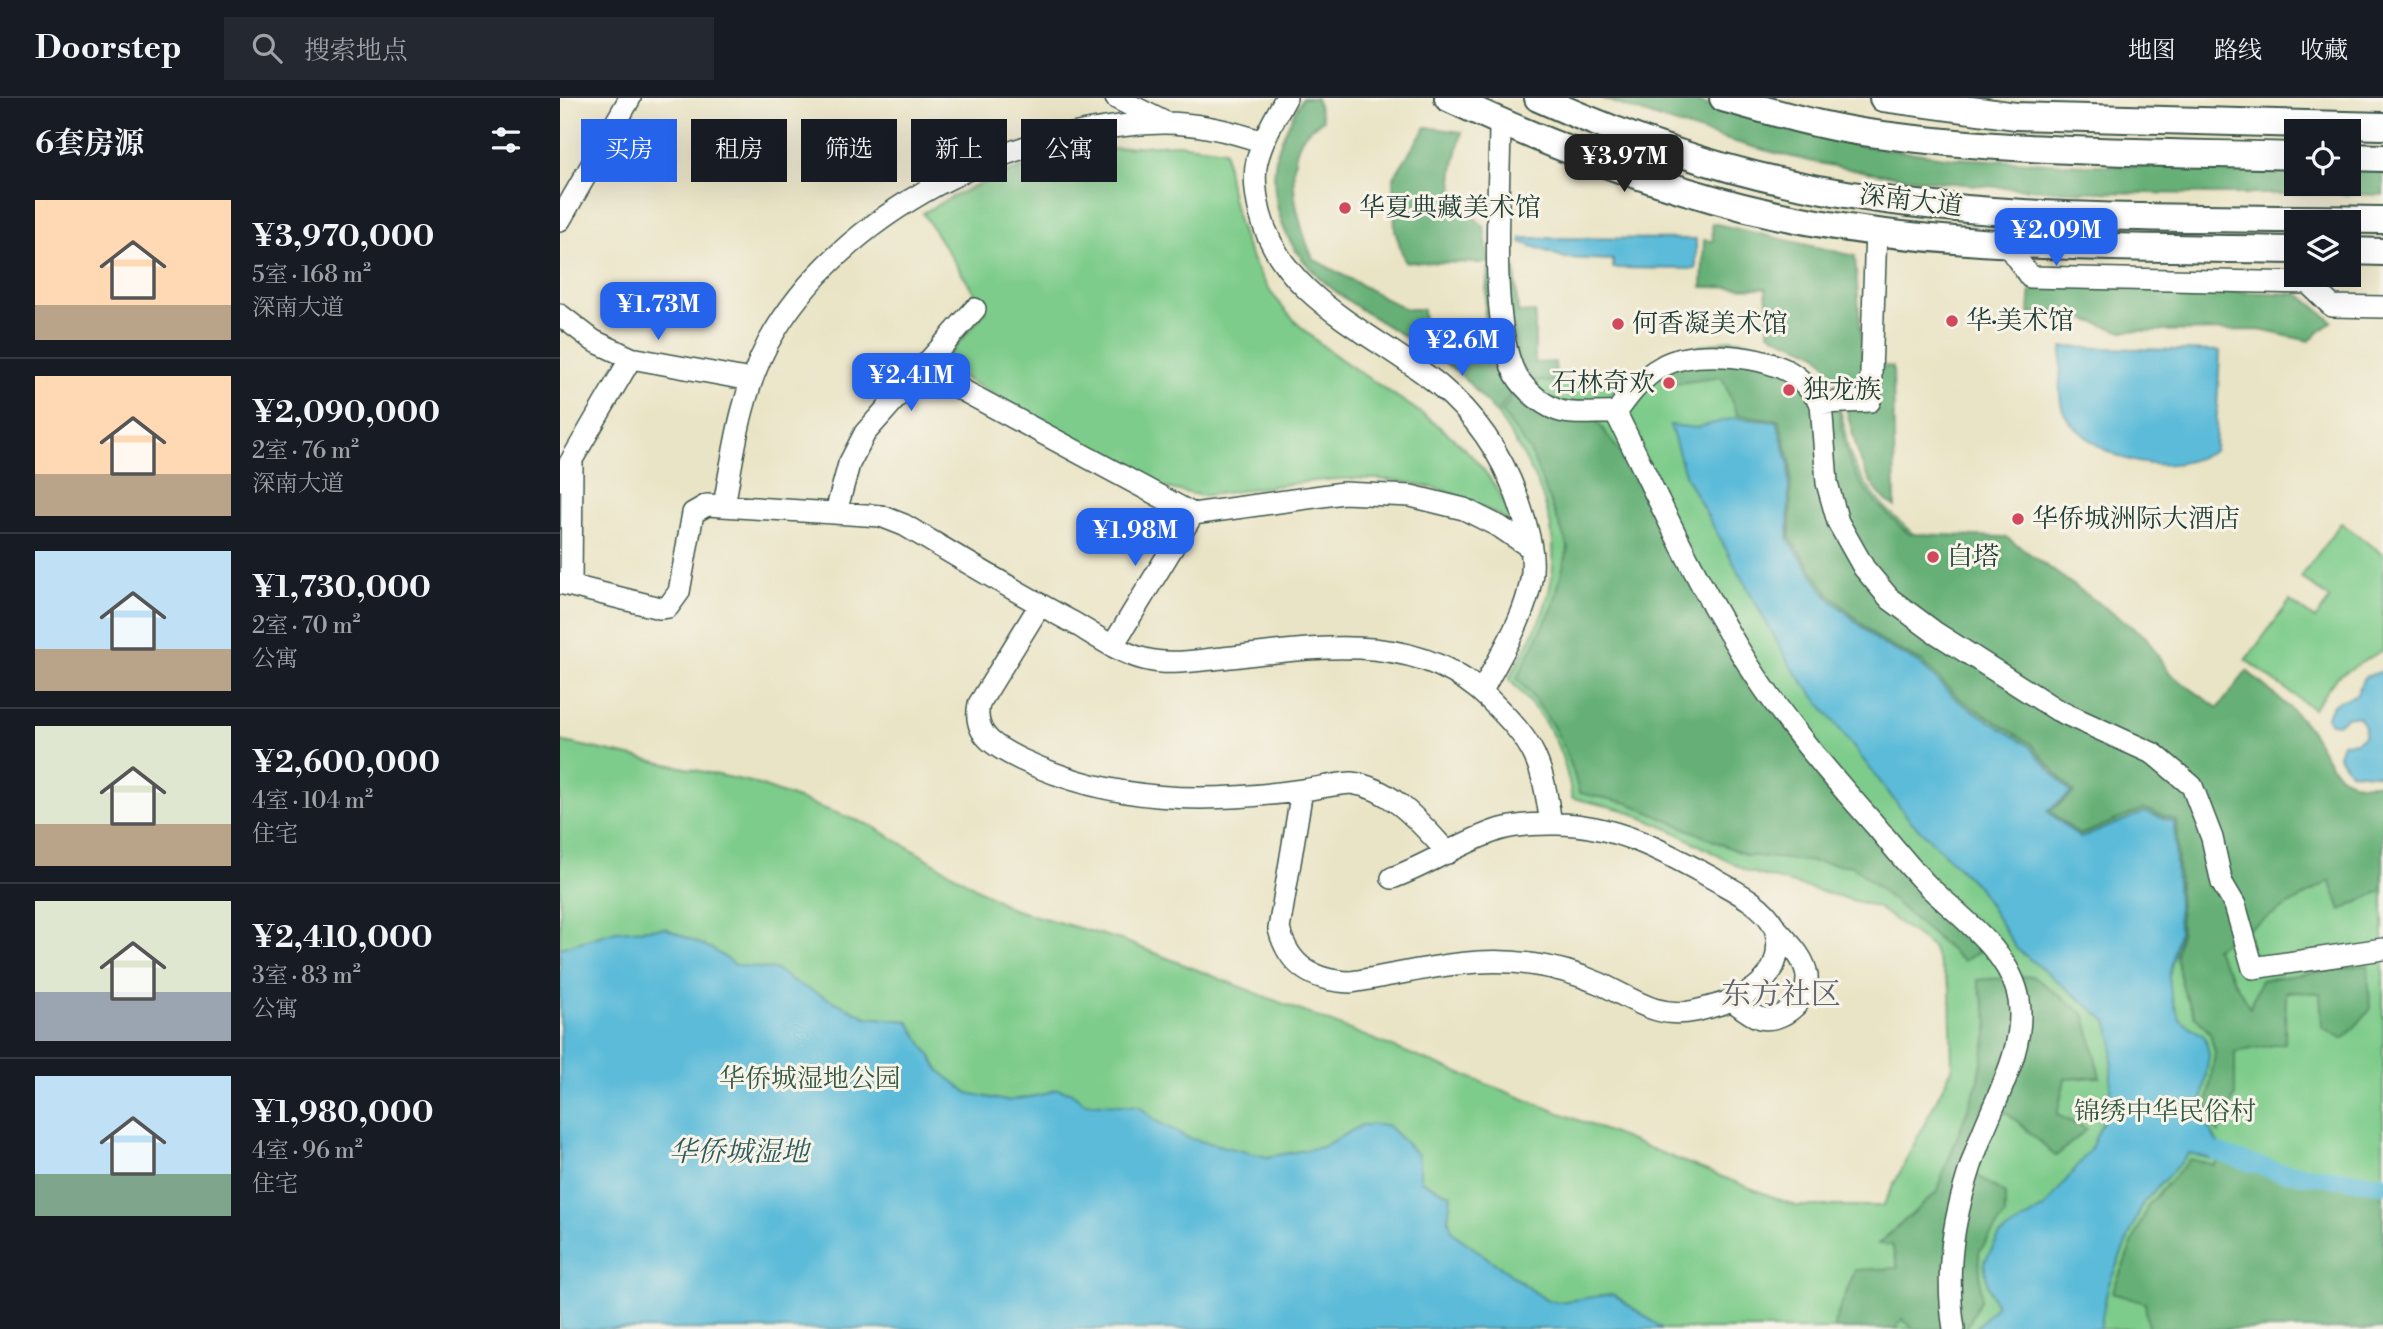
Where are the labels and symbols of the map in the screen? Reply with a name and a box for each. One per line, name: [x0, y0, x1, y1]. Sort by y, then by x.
pin: ¥3.97M: [1567, 134, 1681, 194]
street label: 深南大道: [1857, 179, 1965, 223]
place label: 华夏典藏美术馆: [1359, 192, 1541, 224]
marker: 华夏典藏美术馆: [1337, 200, 1353, 216]
pin: ¥2.09M: [1999, 208, 2113, 268]
pin: ¥1.73M: [601, 282, 715, 342]
place label: 华·美术馆: [1966, 305, 2074, 337]
place label: 何香凝美术馆: [1632, 308, 1788, 340]
marker: 华·美术馆: [1944, 313, 1960, 329]
marker: 何香凝美术馆: [1610, 316, 1626, 332]
pin: ¥2.6M: [1413, 318, 1511, 378]
pin: ¥2.41M: [854, 354, 968, 413]
place label: 石林奇欢: [1551, 367, 1655, 399]
place label: 独龙族: [1803, 374, 1881, 406]
marker: 石林奇欢: [1661, 375, 1677, 391]
marker: 独龙族: [1781, 382, 1797, 398]
place label: 华侨城洲际大酒店: [2032, 503, 2240, 535]
pin: ¥1.98M: [1078, 508, 1192, 568]
marker: 华侨城洲际大酒店: [2010, 511, 2026, 527]
place label: 白塔: [1947, 541, 1999, 573]
marker: 白塔: [1925, 549, 1941, 565]
district label: 东方社区: [1721, 976, 1841, 1014]
park label: 华侨城湿地公园: [719, 1063, 901, 1095]
park label: 锦绣中华民俗村: [2074, 1096, 2256, 1128]
water label: 华侨城湿地: [669, 1135, 812, 1170]

